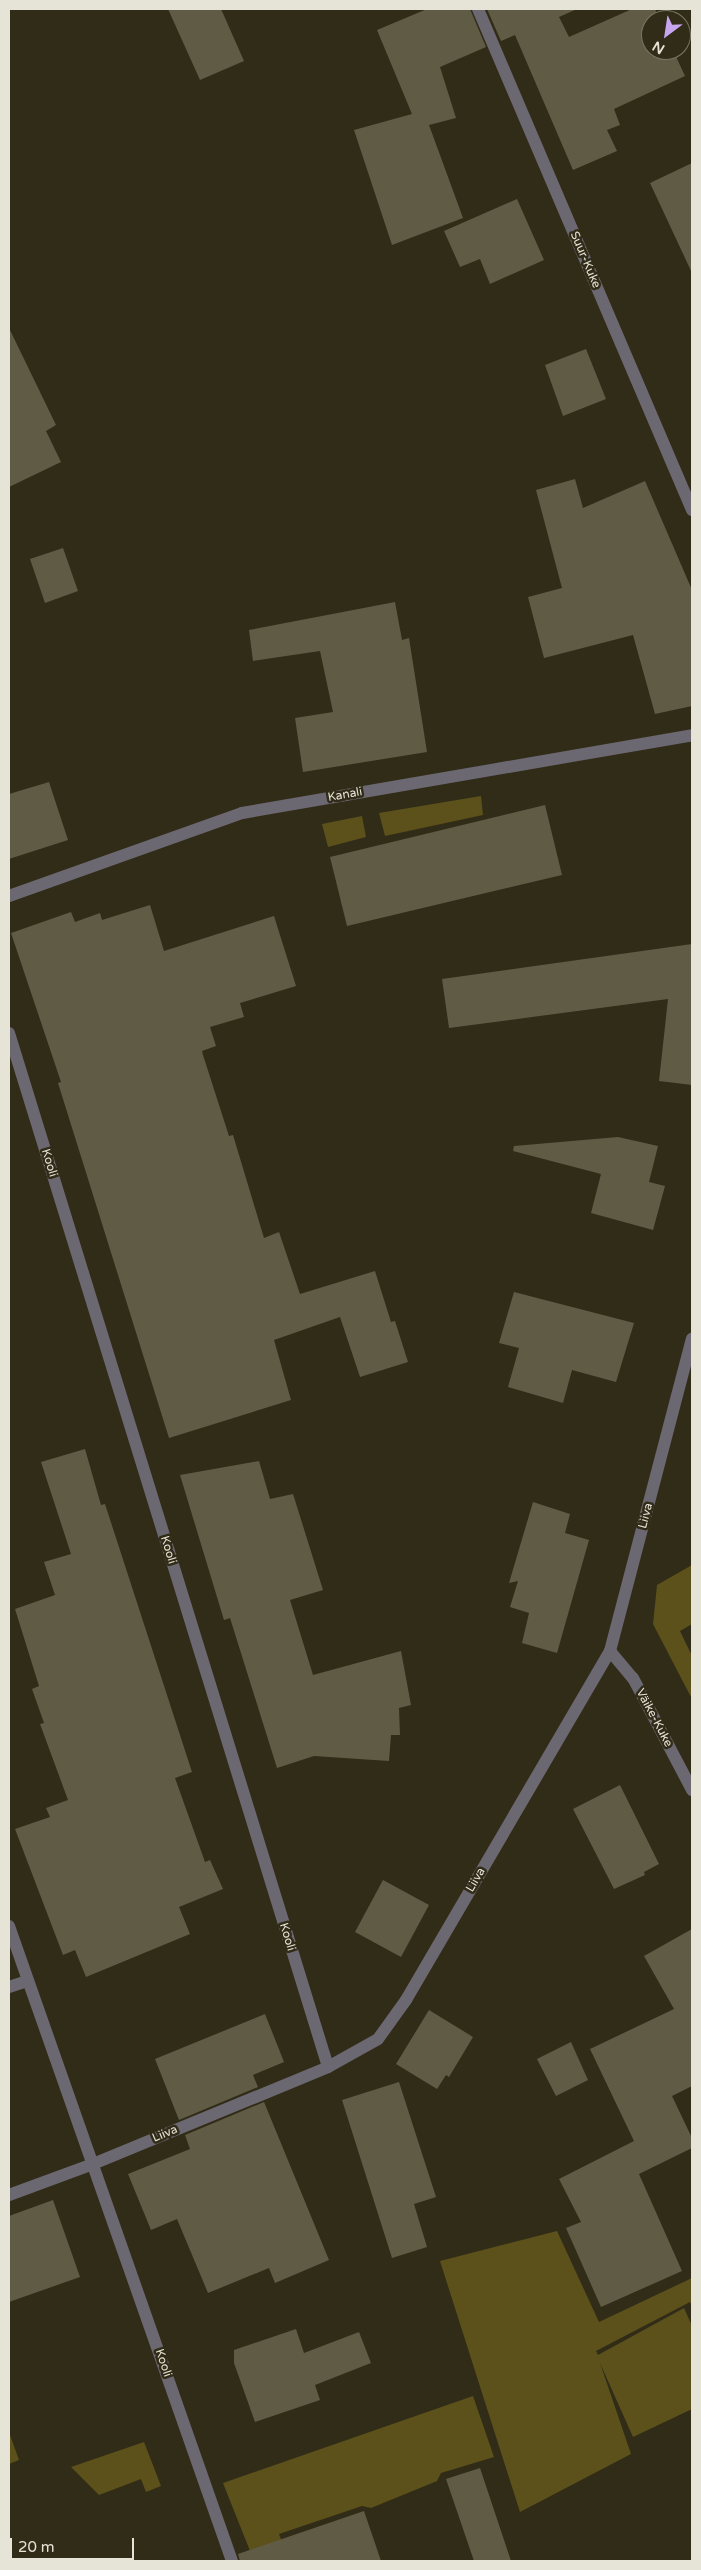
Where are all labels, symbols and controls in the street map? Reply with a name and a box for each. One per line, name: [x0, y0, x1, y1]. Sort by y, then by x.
north arrow: [641, 10, 691, 60]
text: N: [649, 37, 668, 58]
street label: Suur-Kuke: [567, 230, 603, 290]
street label: Kanali: [327, 785, 363, 805]
street label: Kooli: [38, 1147, 60, 1179]
street label: Liiva: [636, 1502, 656, 1530]
street label: Kooli: [157, 1534, 179, 1566]
street label: Väike-Kuke: [633, 1686, 675, 1750]
street label: Liiva: [463, 1865, 489, 1895]
street label: Kooli: [276, 1921, 298, 1953]
street label: Liiva: [150, 2122, 180, 2146]
street label: Kooli: [152, 2347, 174, 2379]
scale bar: [12, 2528, 136, 2560]
text: 20 m: [18, 2538, 55, 2556]

